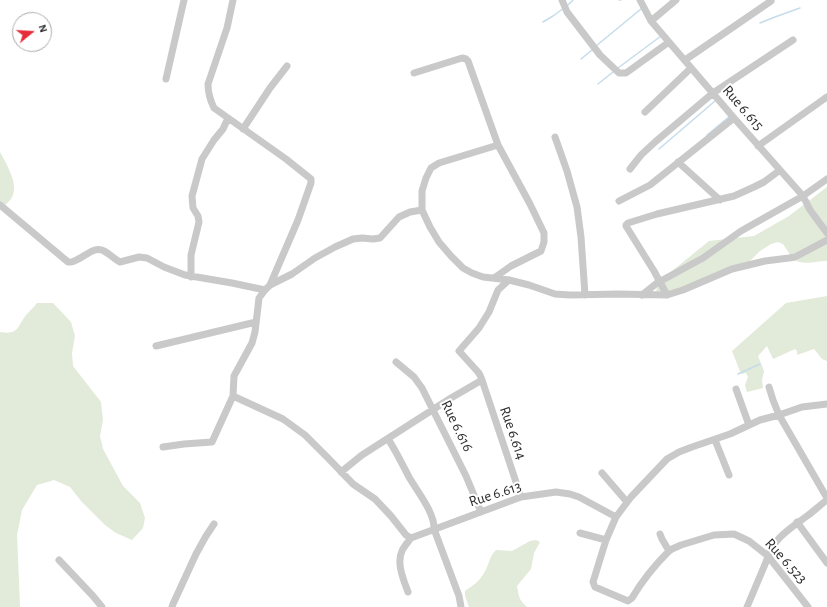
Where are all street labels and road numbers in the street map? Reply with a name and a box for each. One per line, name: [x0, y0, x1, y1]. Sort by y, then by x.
street label: Rue 6.615: [718, 82, 768, 134]
street label: Rue 6.616: [437, 397, 477, 455]
street label: Rue 6.614: [496, 404, 530, 462]
street label: Rue 6.613: [467, 477, 523, 511]
street label: Rue 6.523: [761, 535, 811, 587]

